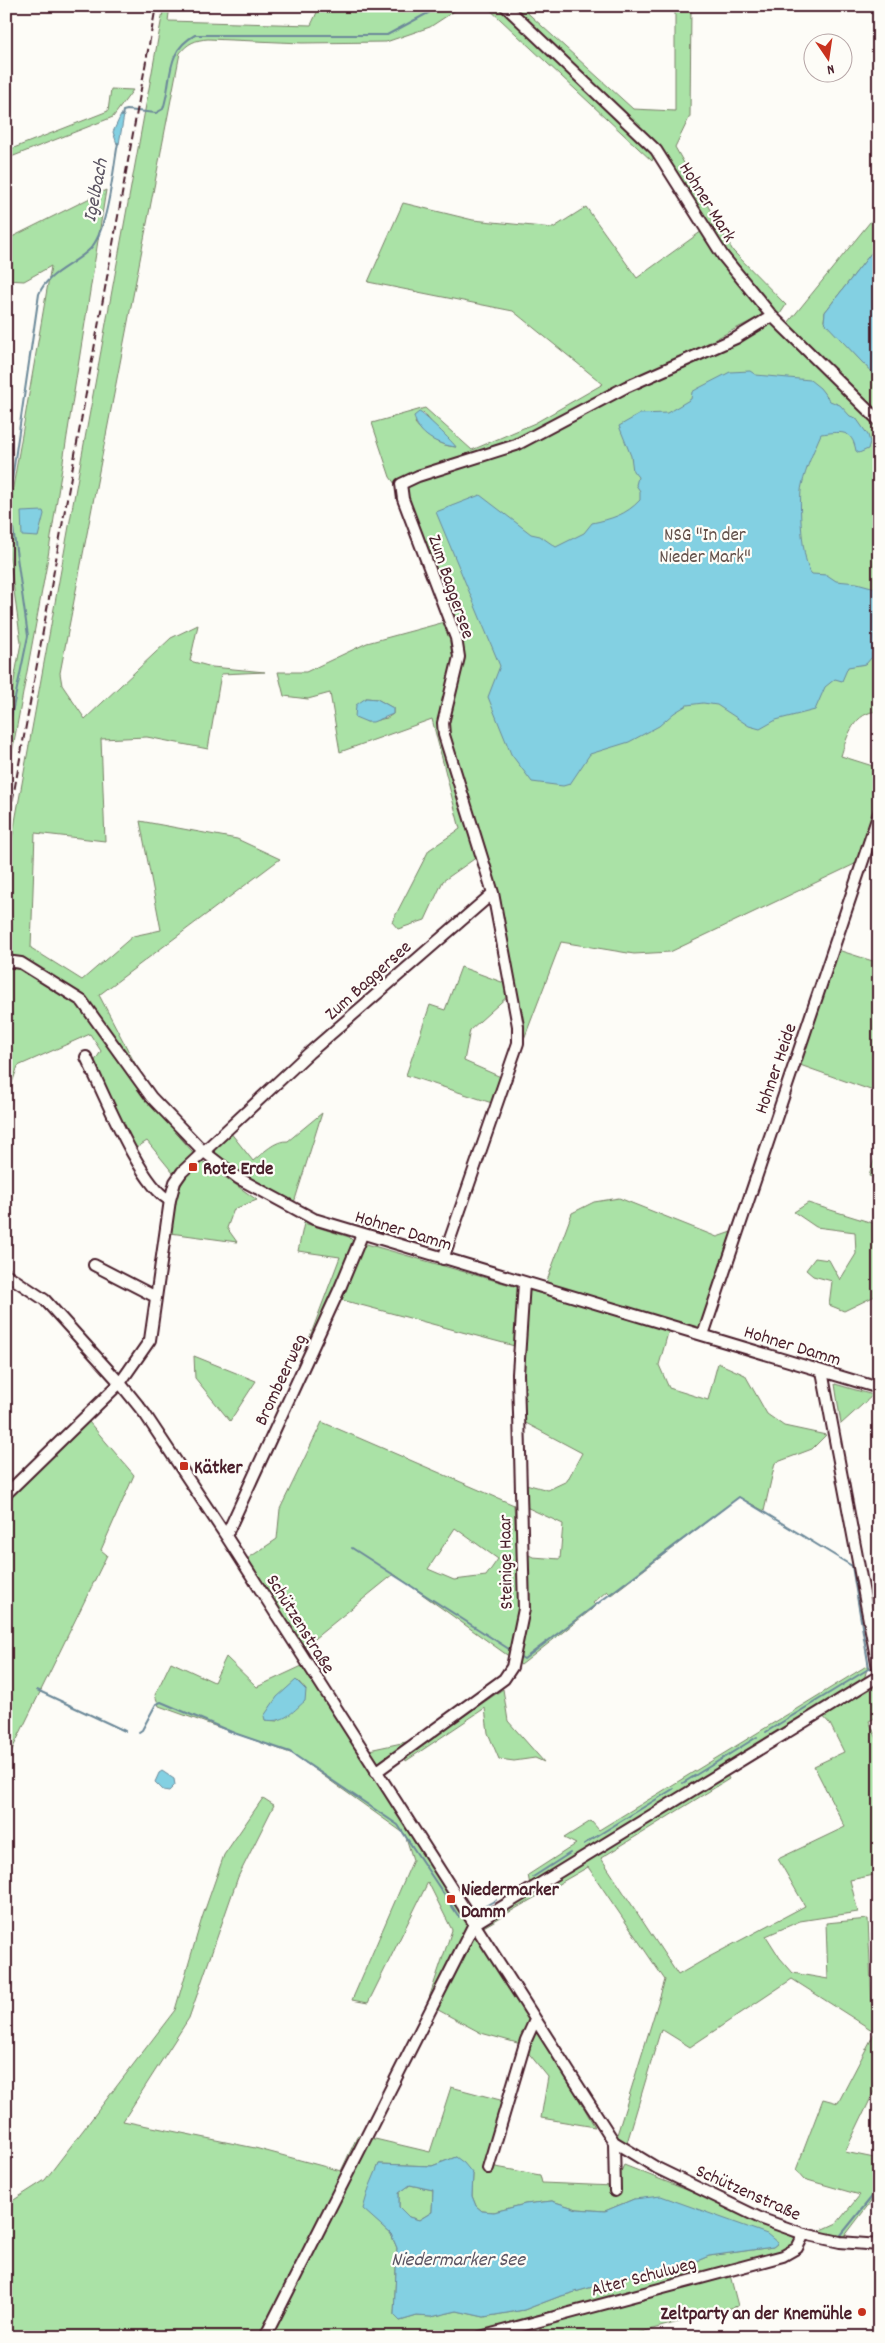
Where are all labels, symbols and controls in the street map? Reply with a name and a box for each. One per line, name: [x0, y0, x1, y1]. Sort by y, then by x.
north arrow: [802, 32, 852, 82]
text: N: [825, 58, 836, 79]
water label: Igelbach: [77, 156, 117, 225]
street label: Hohner Mark: [671, 157, 742, 248]
park label: NSG "In der Nieder Mark": [659, 523, 751, 572]
street label: Zum Baggersee: [419, 531, 480, 643]
street label: Zum Baggersee: [320, 935, 419, 1028]
street label: Hohner Heide: [749, 1020, 805, 1118]
place label: Rote Erde: [203, 1157, 273, 1184]
marker: Rote Erde: [187, 1161, 199, 1173]
street label: Hohner Damm: [351, 1205, 455, 1260]
street label: Hohner Damm: [740, 1320, 844, 1375]
street label: Brombeerweg: [249, 1330, 315, 1431]
place label: Kätker: [194, 1456, 243, 1483]
marker: Kätker: [178, 1460, 190, 1472]
street label: Steinige Haar: [493, 1514, 522, 1610]
street label: Schützenstraße: [258, 1570, 340, 1680]
place label: Niedermarker Damm: [461, 1878, 560, 1927]
marker: Niedermarker Damm: [445, 1893, 457, 1905]
street label: Schützenstraße: [691, 2159, 805, 2229]
water label: Niedermarker See: [391, 2247, 526, 2275]
street label: Alter Schulweg: [588, 2251, 700, 2305]
place label: Zeltparty an der Knemühle: [660, 2302, 852, 2329]
marker: Zeltparty an der Knemühle: [856, 2306, 868, 2318]

